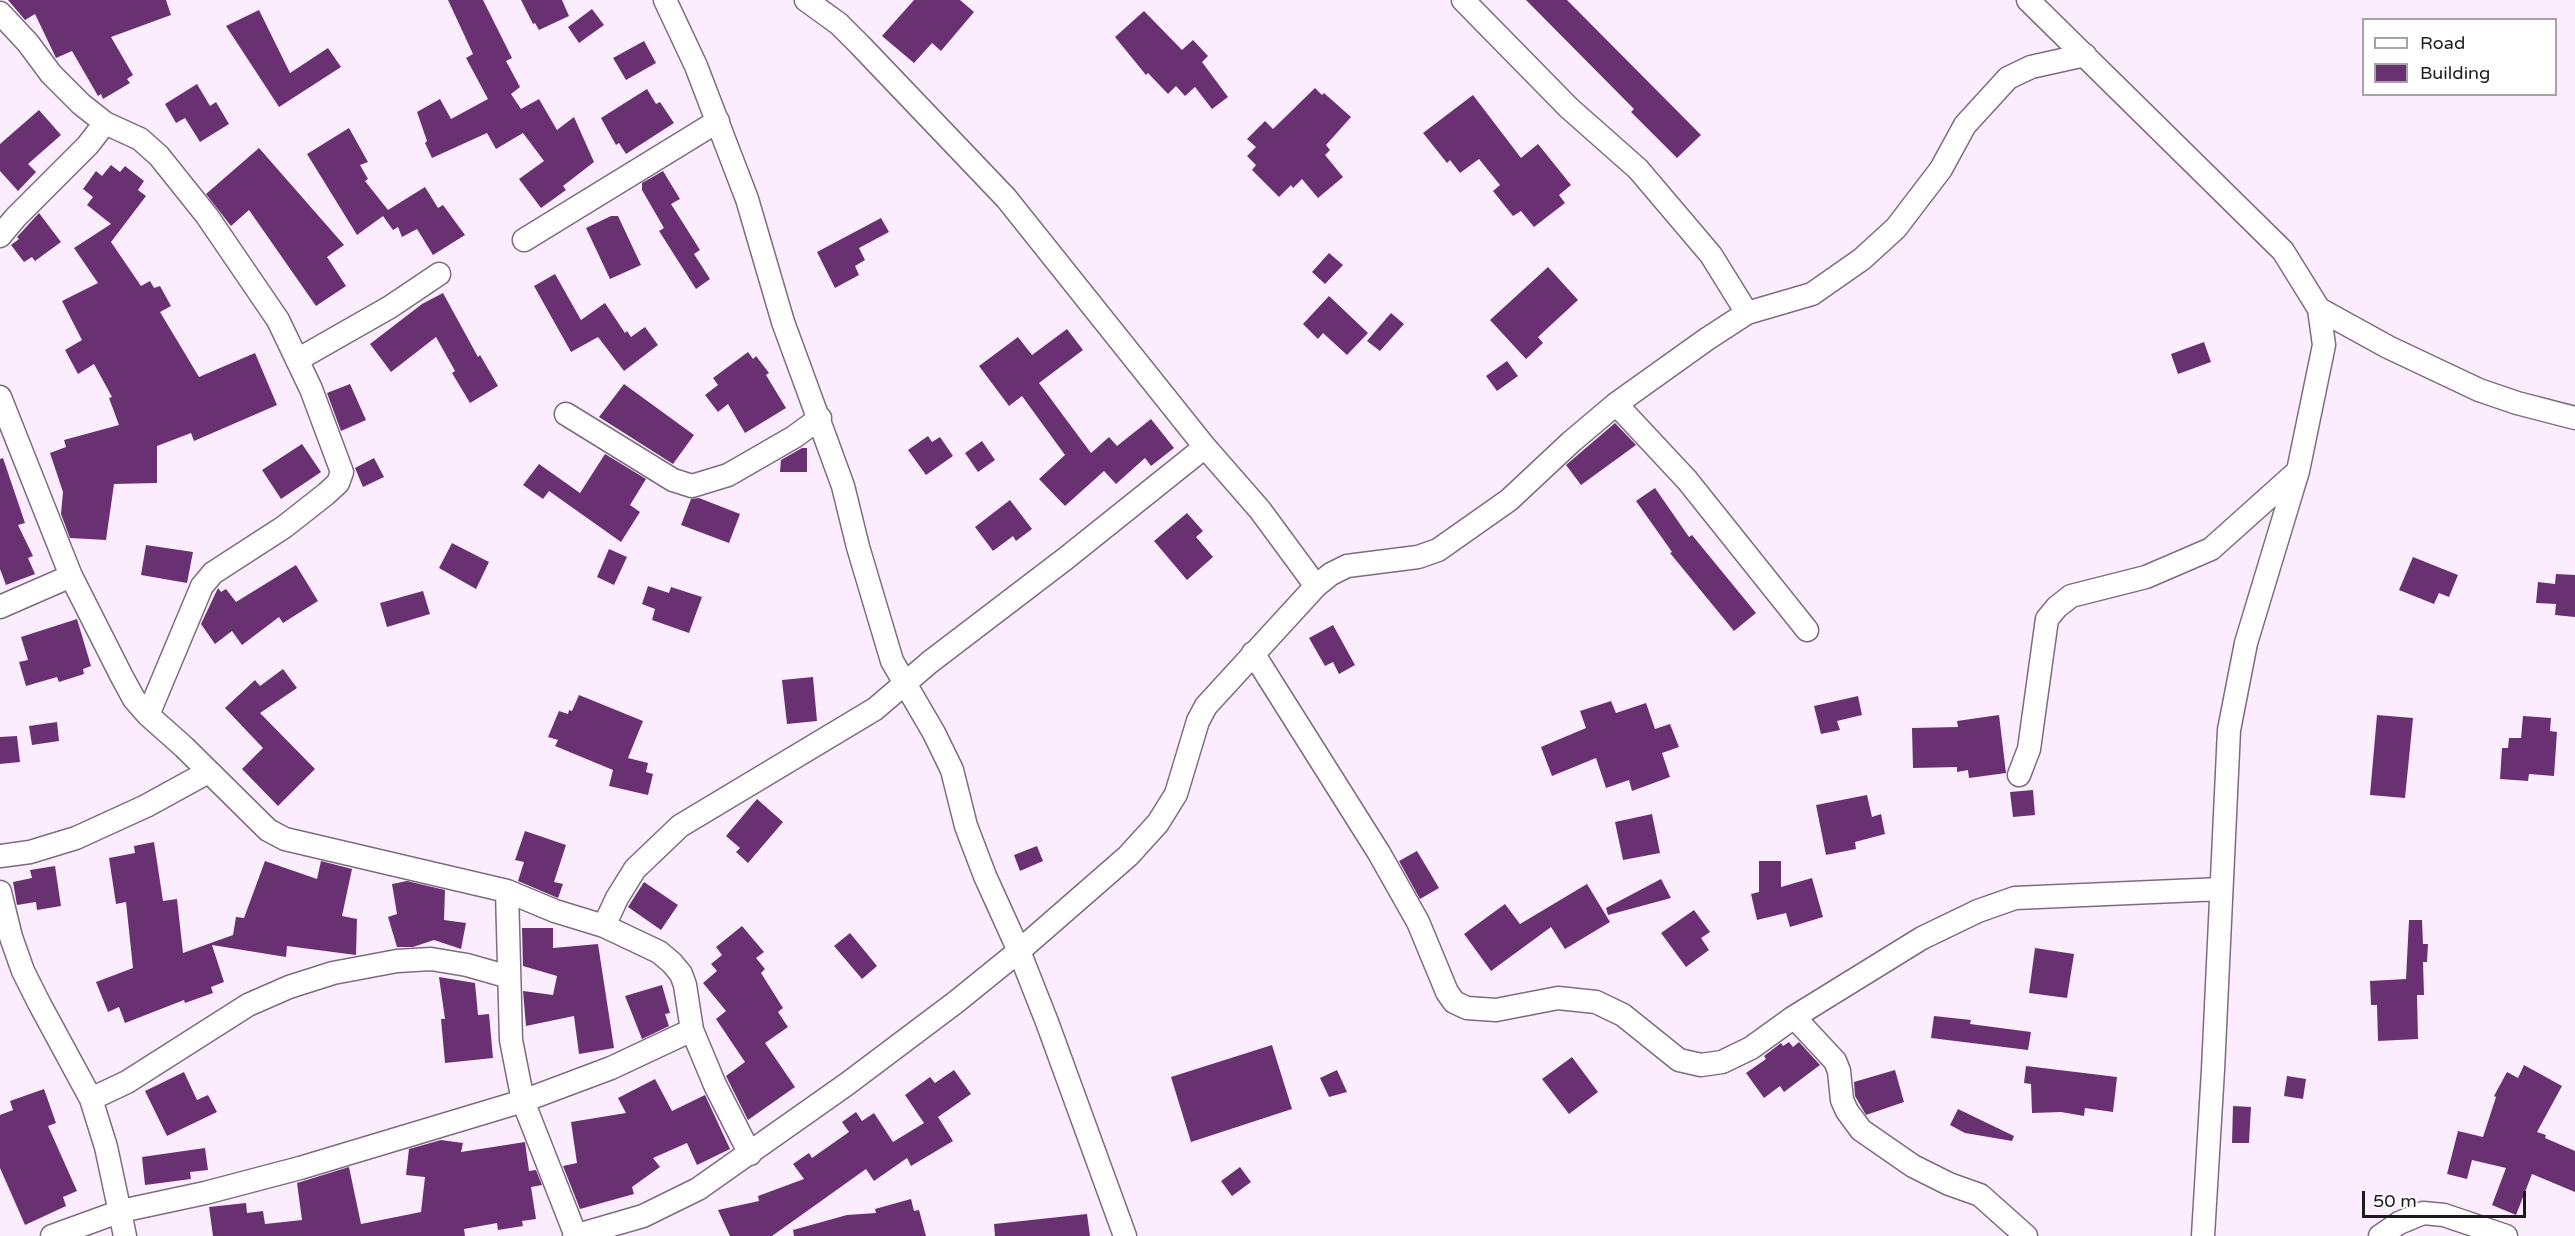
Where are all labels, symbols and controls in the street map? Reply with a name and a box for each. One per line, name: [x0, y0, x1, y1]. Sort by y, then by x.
legend: [2362, 18, 2557, 96]
text: Road: [2420, 32, 2465, 54]
text: Building: [2420, 62, 2490, 84]
scale bar: [2365, 1179, 2528, 1217]
text: 50 m: [2373, 1190, 2417, 1212]

